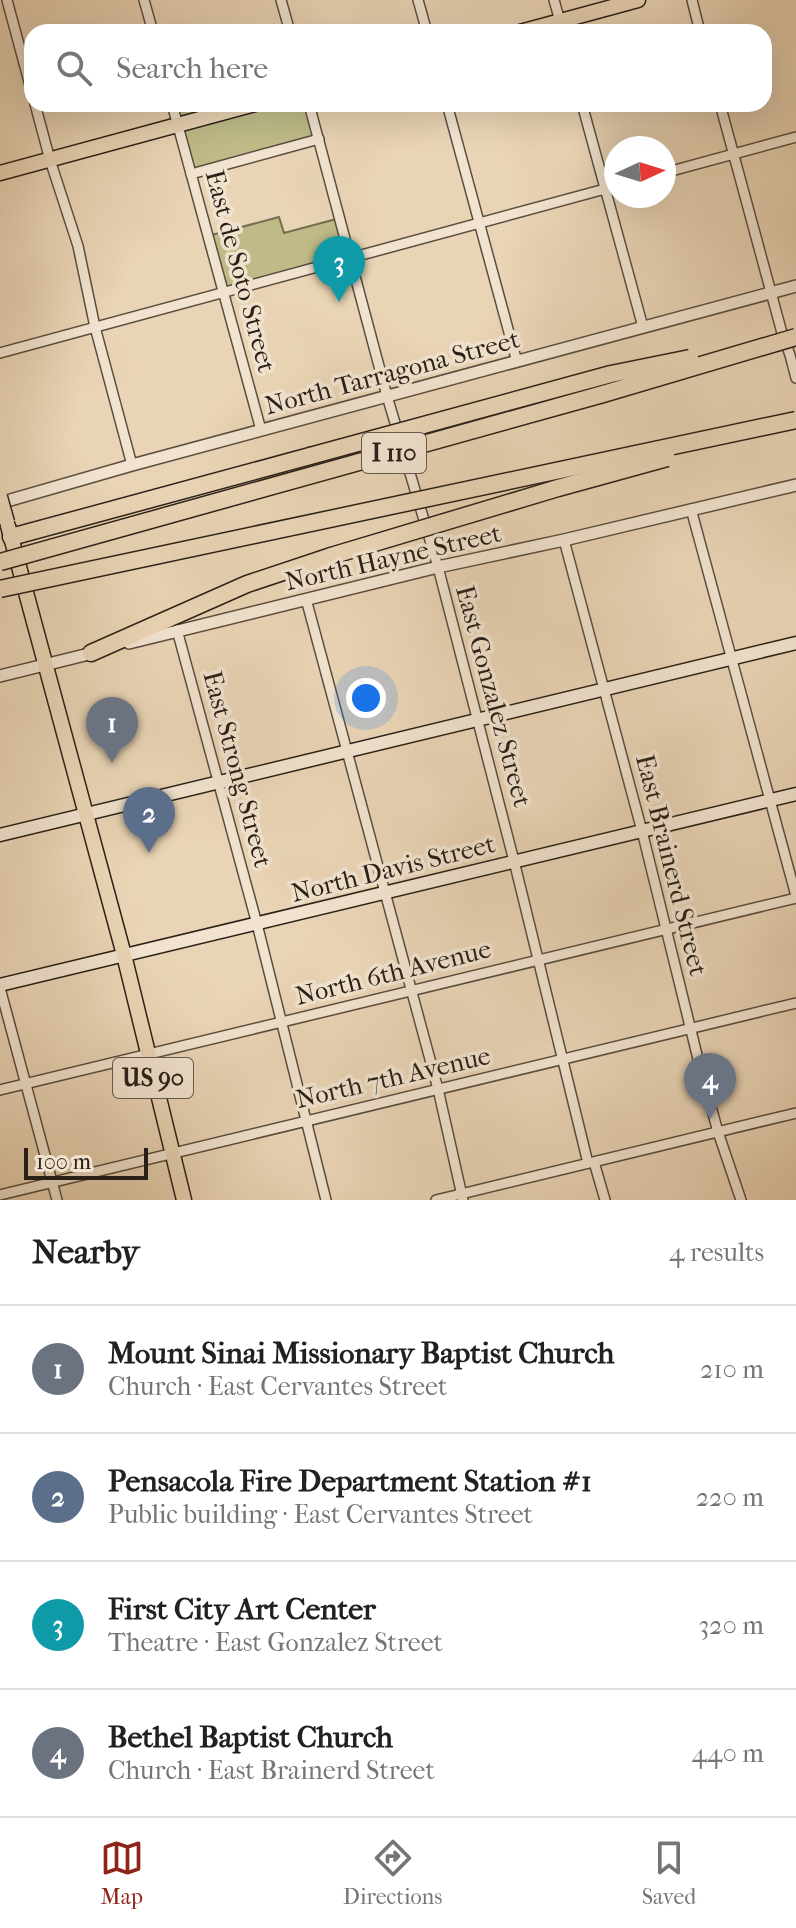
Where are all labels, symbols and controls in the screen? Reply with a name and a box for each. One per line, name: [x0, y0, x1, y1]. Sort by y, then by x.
search box: [24, 24, 772, 112]
icon: search: [52, 46, 96, 90]
text: Search here: [116, 51, 268, 86]
north arrow: [604, 136, 676, 208]
street label: East de Soto Street: [199, 167, 283, 376]
pin: 3: [313, 236, 365, 302]
street label: North Tarragona Street: [261, 323, 524, 421]
road number: I 110: [362, 433, 426, 473]
street label: North Hayne Street: [282, 517, 505, 597]
street label: East Gonzalez Street: [449, 582, 538, 811]
street label: East Strong Street: [196, 667, 279, 871]
your location: [346, 678, 386, 718]
pin: 1: [86, 697, 138, 763]
street label: East Brainerd Street: [629, 751, 714, 980]
pin: 2: [123, 787, 175, 853]
street label: North Davis Street: [288, 828, 499, 909]
street label: North 6th Avenue: [292, 933, 494, 1012]
street label: North 7th Avenue: [293, 1040, 494, 1115]
pin: 4: [684, 1053, 736, 1119]
road number: US 90: [113, 1058, 193, 1098]
scale bar: [24, 1144, 148, 1180]
text: 100 m: [36, 1149, 91, 1175]
text: Nearby: [32, 1232, 139, 1272]
text: 4 results: [669, 1237, 764, 1268]
text: Mount Sinai Missionary Baptist Church: [108, 1336, 614, 1371]
text: 1: [53, 1354, 63, 1385]
text: 210 m: [700, 1354, 764, 1385]
text: Church · East Cervantes Street: [108, 1371, 447, 1402]
text: Pensacola Fire Department Station #1: [108, 1464, 592, 1499]
text: 2: [51, 1482, 65, 1513]
text: 220 m: [696, 1482, 764, 1513]
text: Public building · East Cervantes Street: [108, 1499, 533, 1530]
text: First City Art Center: [108, 1592, 376, 1627]
text: 3: [53, 1610, 63, 1641]
text: 320 m: [698, 1610, 764, 1641]
text: Theatre · East Gonzalez Street: [108, 1627, 443, 1658]
text: Bethel Baptist Church: [108, 1720, 393, 1755]
text: 4: [50, 1738, 66, 1769]
text: 440 m: [692, 1738, 764, 1769]
text: Church · East Brainerd Street: [108, 1755, 435, 1786]
tab: Map: [100, 1836, 144, 1910]
tab: Directions: [343, 1836, 442, 1910]
tab: Saved: [642, 1836, 696, 1910]

